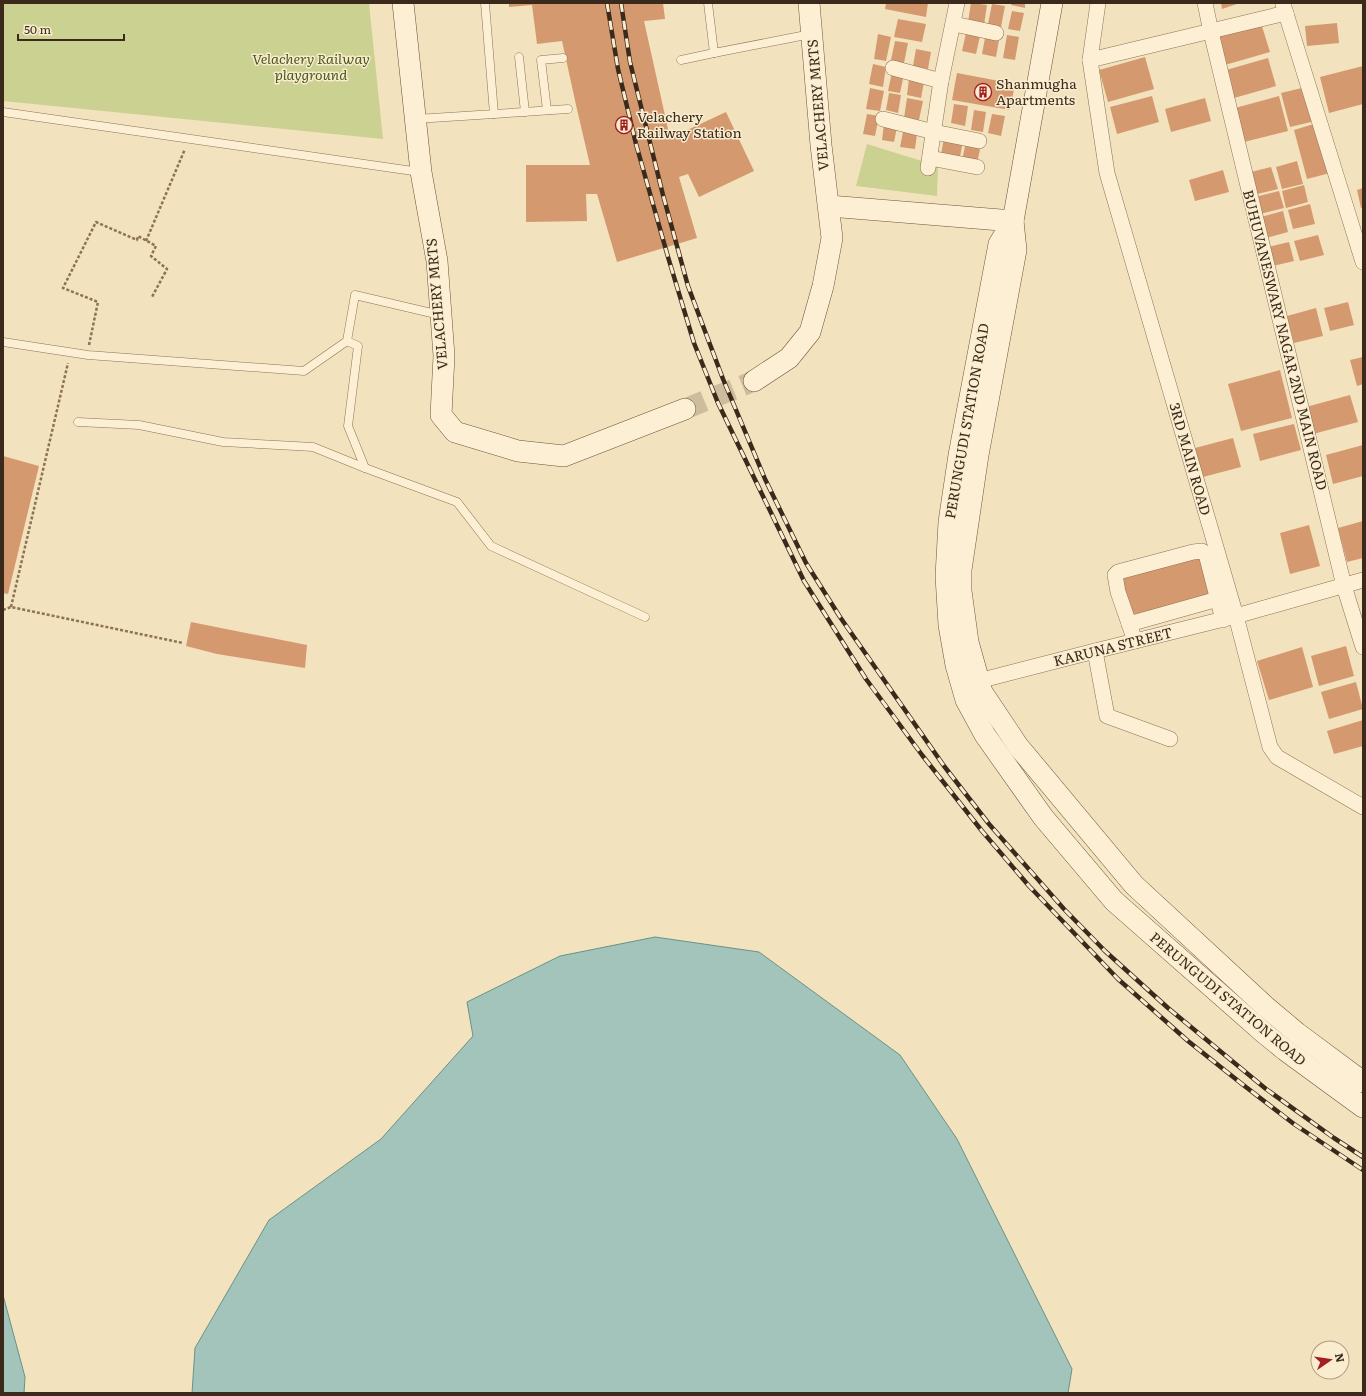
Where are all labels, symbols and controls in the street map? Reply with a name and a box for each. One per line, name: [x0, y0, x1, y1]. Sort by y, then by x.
scale bar: [18, 16, 124, 42]
text: 50 m: [24, 20, 51, 38]
street label: VELACHERY MRTS: [801, 39, 833, 172]
park label: Velachery Railway playground: [252, 48, 370, 84]
place label: Shanmugha Apartments: [996, 73, 1077, 109]
building icon: Shanmugha Apartments: [973, 82, 993, 102]
place label: Velachery Railway Station: [637, 106, 742, 142]
building icon: Velachery Railway Station: [614, 115, 634, 135]
street label: BUHUVANESWARY NAGAR 2ND MAIN ROAD: [1239, 187, 1333, 492]
street label: VELACHERY MRTS: [420, 238, 452, 371]
street label: PERUNGUDI STATION ROAD: [939, 321, 993, 520]
street label: 3RD MAIN ROAD: [1165, 400, 1217, 518]
street label: KARUNA STREET: [1051, 622, 1174, 670]
street label: PERUNGUDI STATION ROAD: [1146, 927, 1311, 1070]
north arrow: [1310, 1340, 1350, 1380]
text: N: [1332, 1351, 1350, 1364]

